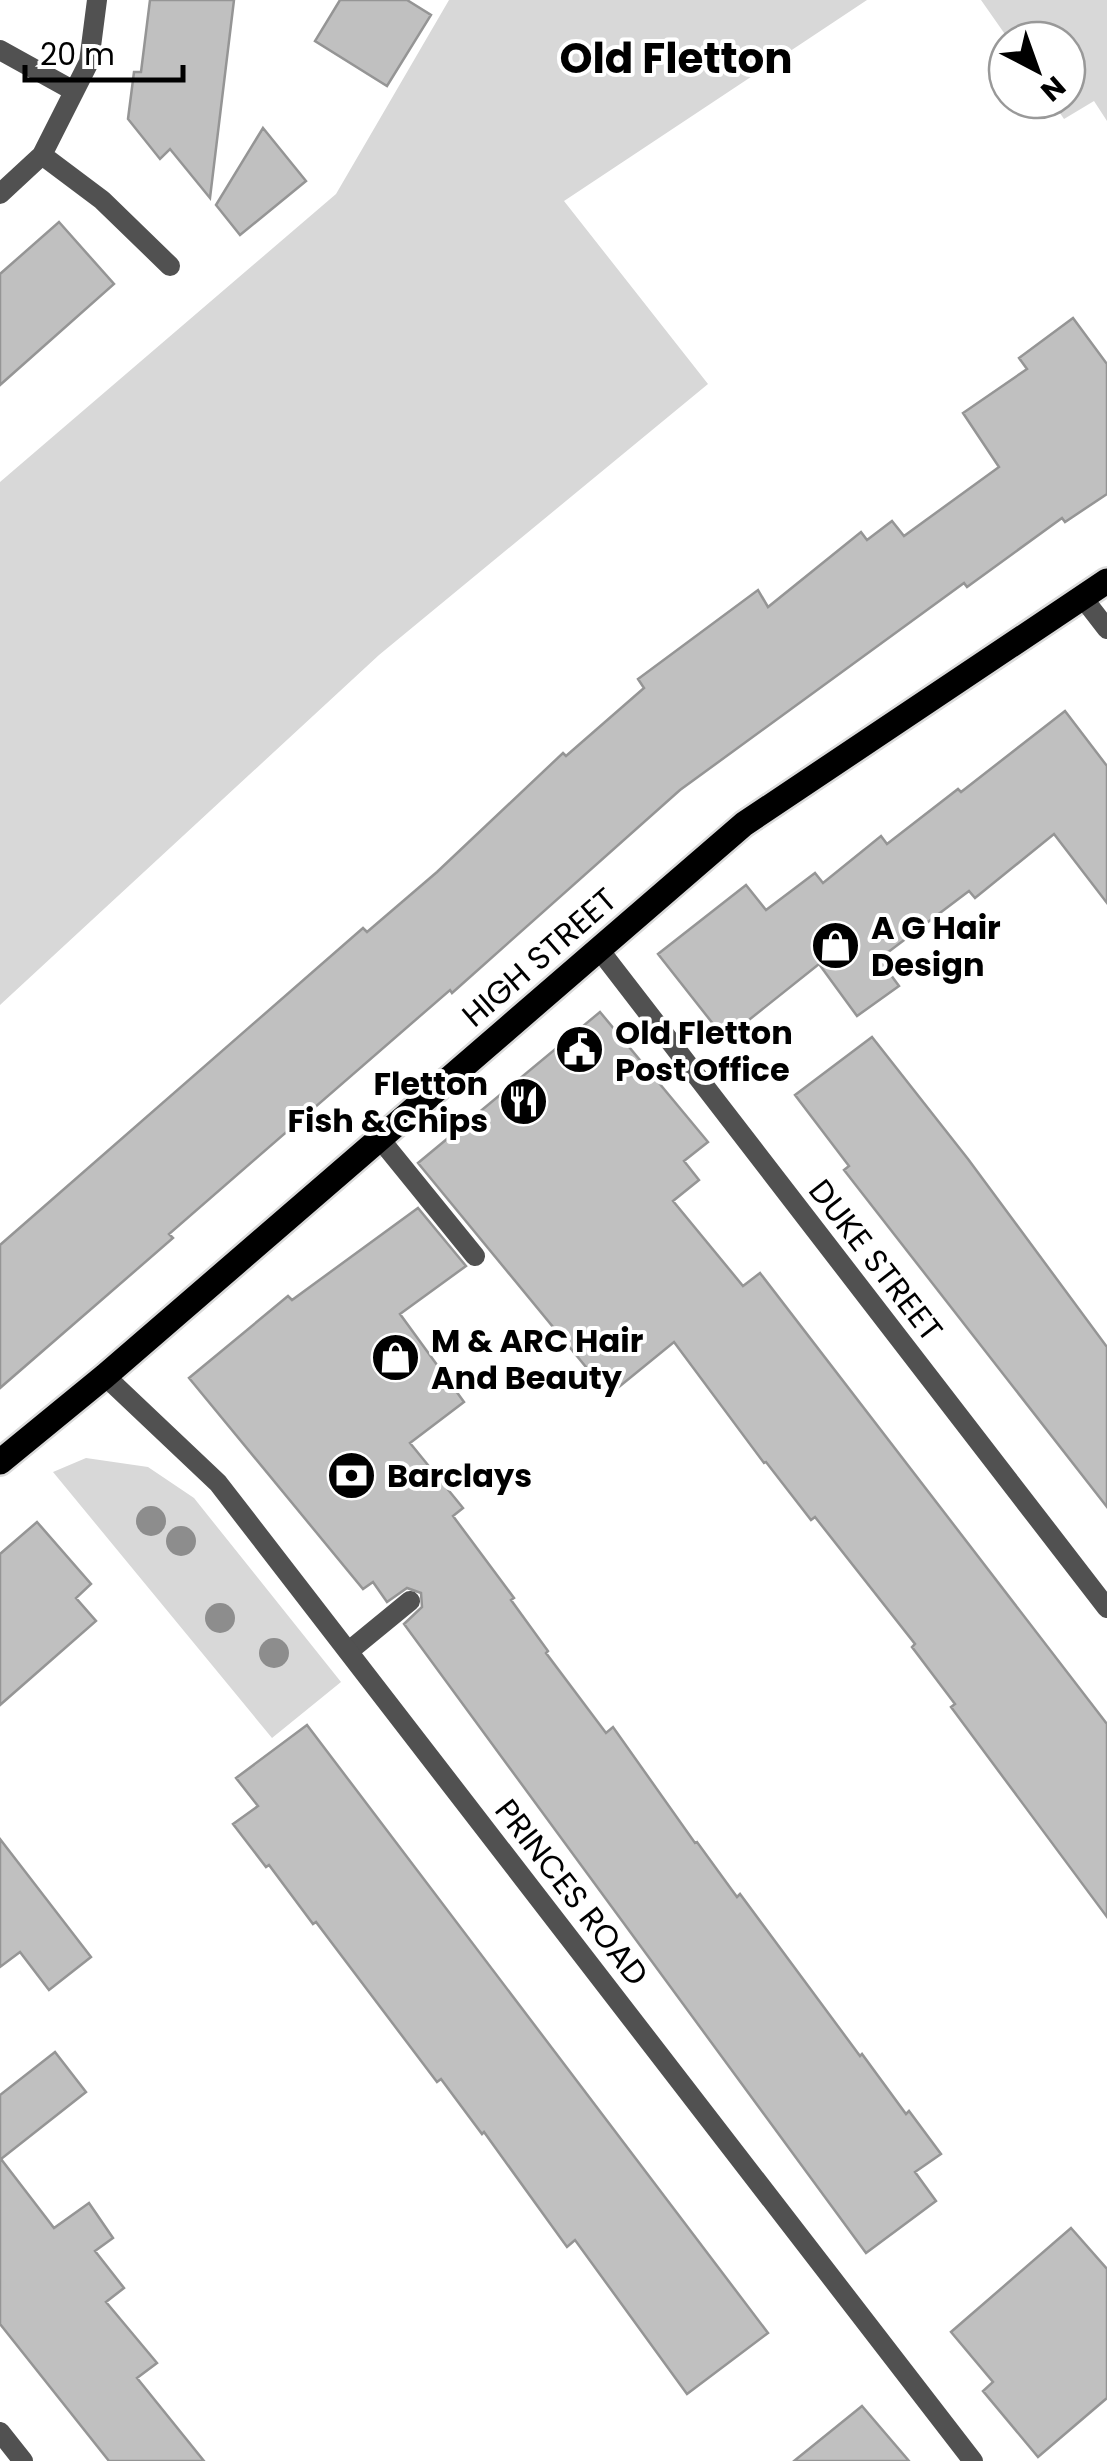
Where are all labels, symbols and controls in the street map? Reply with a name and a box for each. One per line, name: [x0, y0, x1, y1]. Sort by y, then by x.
scale bar: [25, 20, 182, 82]
north arrow: [987, 20, 1087, 120]
district label: Old Fletton: [559, 29, 793, 88]
text: 20 m: [40, 33, 115, 76]
text: N: [1032, 67, 1074, 110]
street label: HIGH STREET: [452, 877, 626, 1037]
place label: A G Hair Design: [871, 905, 1001, 987]
shop icon: A G Hair Design: [810, 919, 862, 971]
place label: Old Fletton Post Office: [615, 1010, 793, 1092]
public building icon: Old Fletton Post Office: [554, 1024, 606, 1076]
place label: Fletton Fish & Chips: [288, 1061, 488, 1143]
restaurant icon: Fletton Fish & Chips: [497, 1075, 549, 1127]
street label: DUKE STREET: [799, 1170, 953, 1350]
place label: M & ARC Hair And Beauty: [431, 1318, 644, 1400]
shop icon: M & ARC Hair And Beauty: [370, 1332, 422, 1384]
bank icon: Barclays: [326, 1449, 378, 1501]
place label: Barclays: [387, 1453, 532, 1498]
street label: PRINCES ROAD: [485, 1789, 659, 1995]

